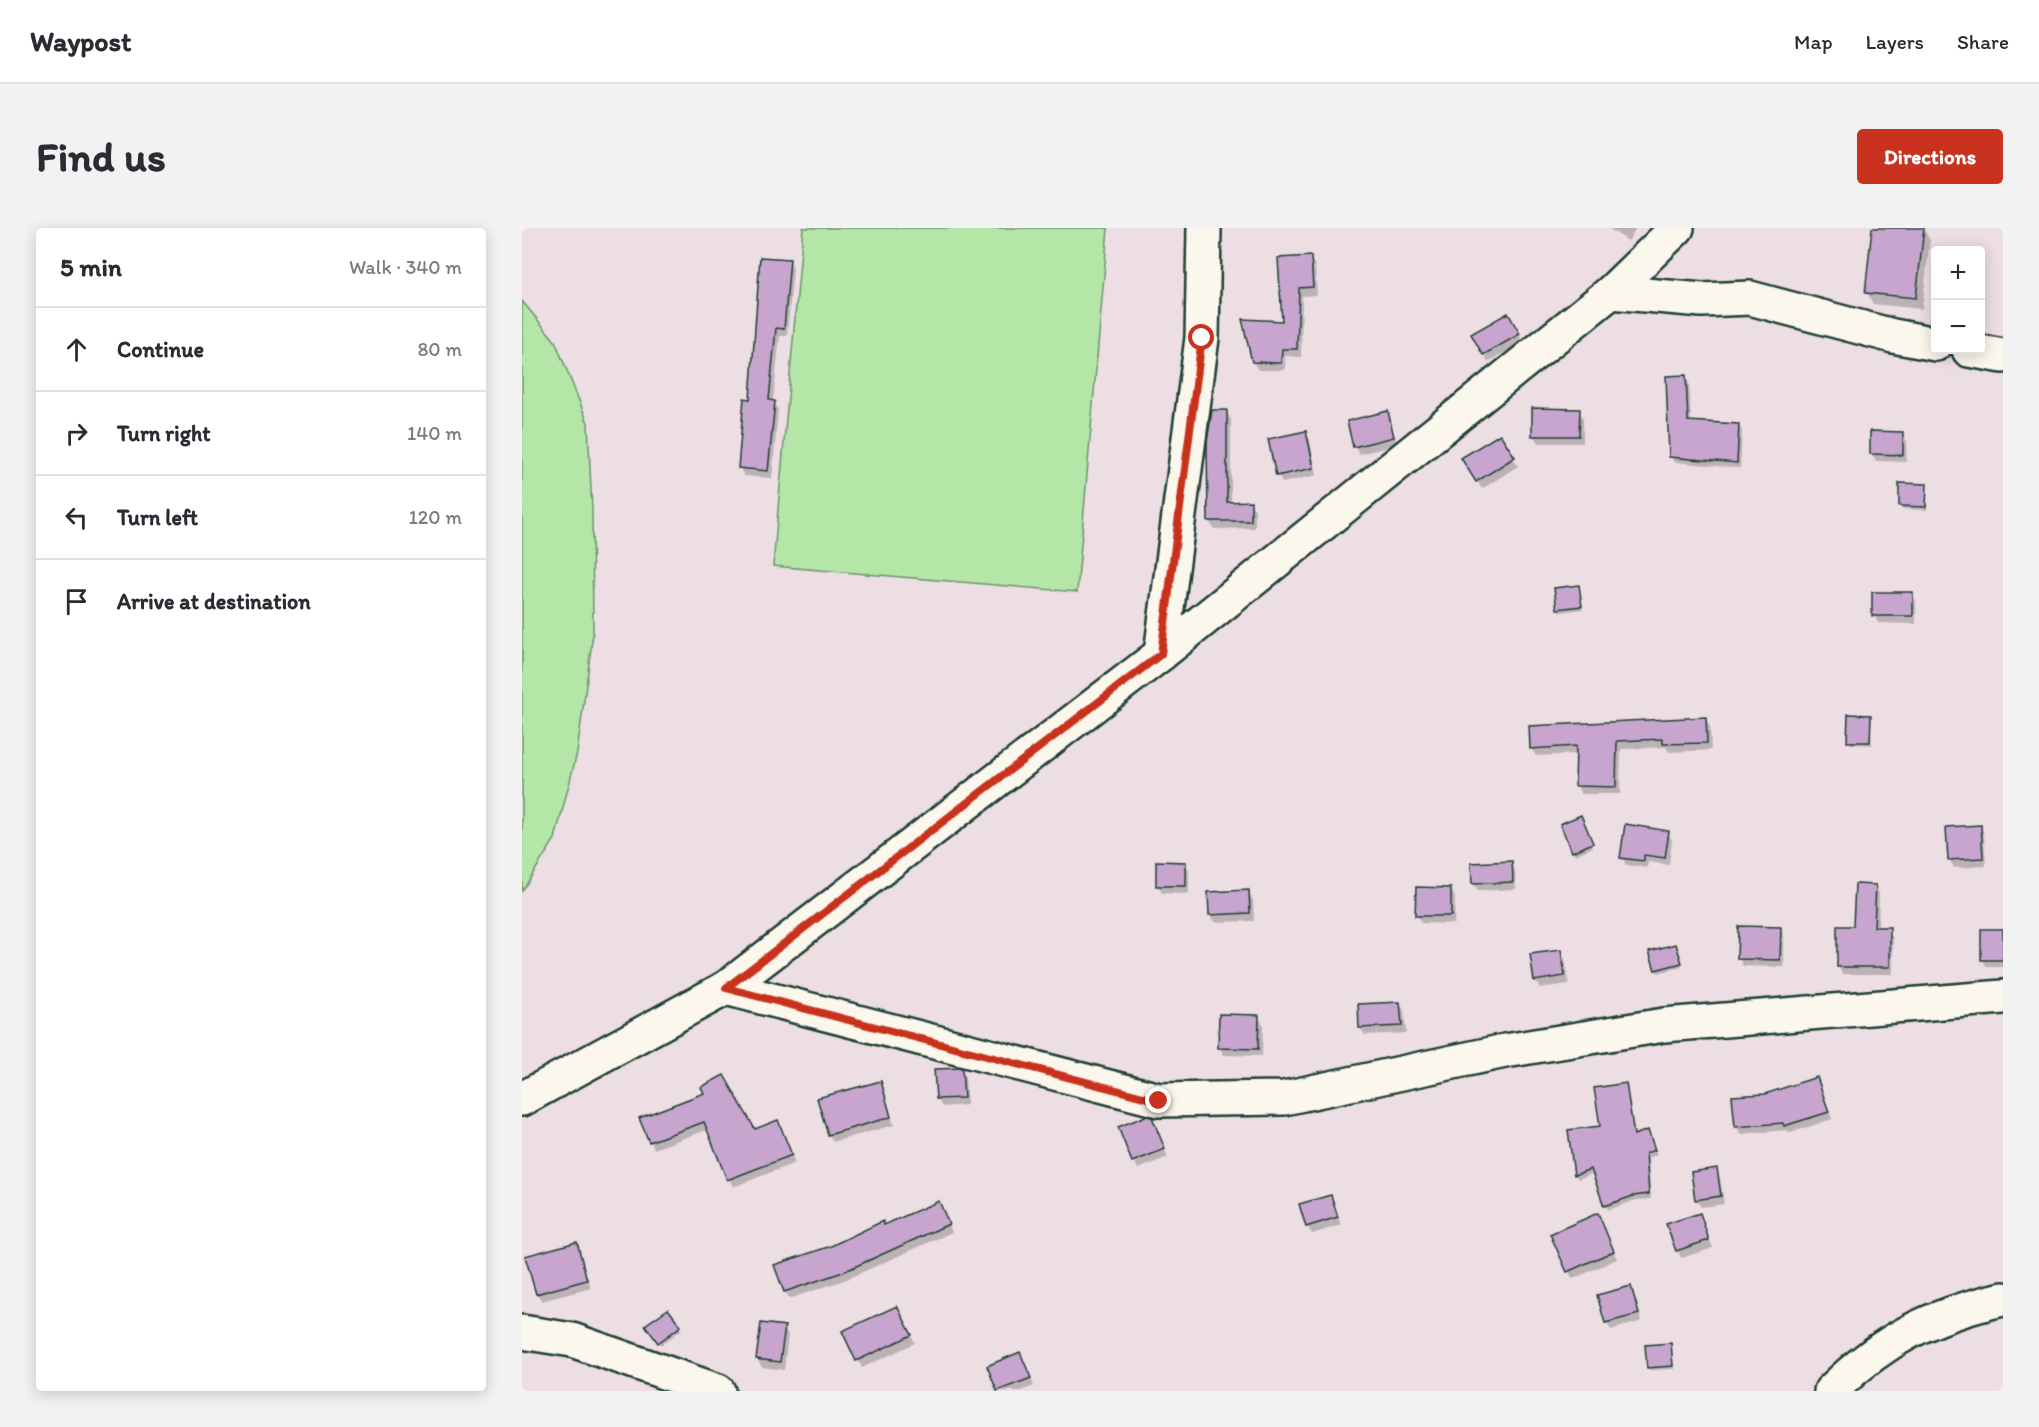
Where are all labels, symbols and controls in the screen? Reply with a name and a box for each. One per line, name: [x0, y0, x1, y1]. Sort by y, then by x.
text: Waypost: [30, 24, 132, 58]
text: Map: [1794, 29, 1833, 54]
text: Layers: [1866, 29, 1924, 54]
text: Share: [1957, 29, 2009, 54]
button: Directions: [1857, 129, 2003, 184]
text: Find us: [36, 131, 166, 182]
map controls: [1931, 246, 1985, 354]
button: +: [1931, 246, 1985, 300]
text: 5 min: [60, 251, 122, 283]
text: Walk · 340 m: [349, 255, 462, 279]
button: −: [1931, 300, 1985, 354]
route start: [1188, 324, 1214, 350]
icon: ahead: [60, 333, 93, 366]
text: Continue: [117, 336, 204, 363]
text: 80 m: [417, 337, 462, 361]
icon: right: [60, 417, 93, 450]
text: Turn right: [117, 420, 211, 447]
text: 140 m: [407, 421, 462, 445]
icon: left: [60, 501, 93, 534]
text: Turn left: [117, 504, 198, 531]
text: 120 m: [409, 505, 462, 529]
icon: arrive: [60, 585, 93, 618]
text: Arrive at destination: [117, 588, 311, 615]
route end: [1145, 1087, 1171, 1113]

